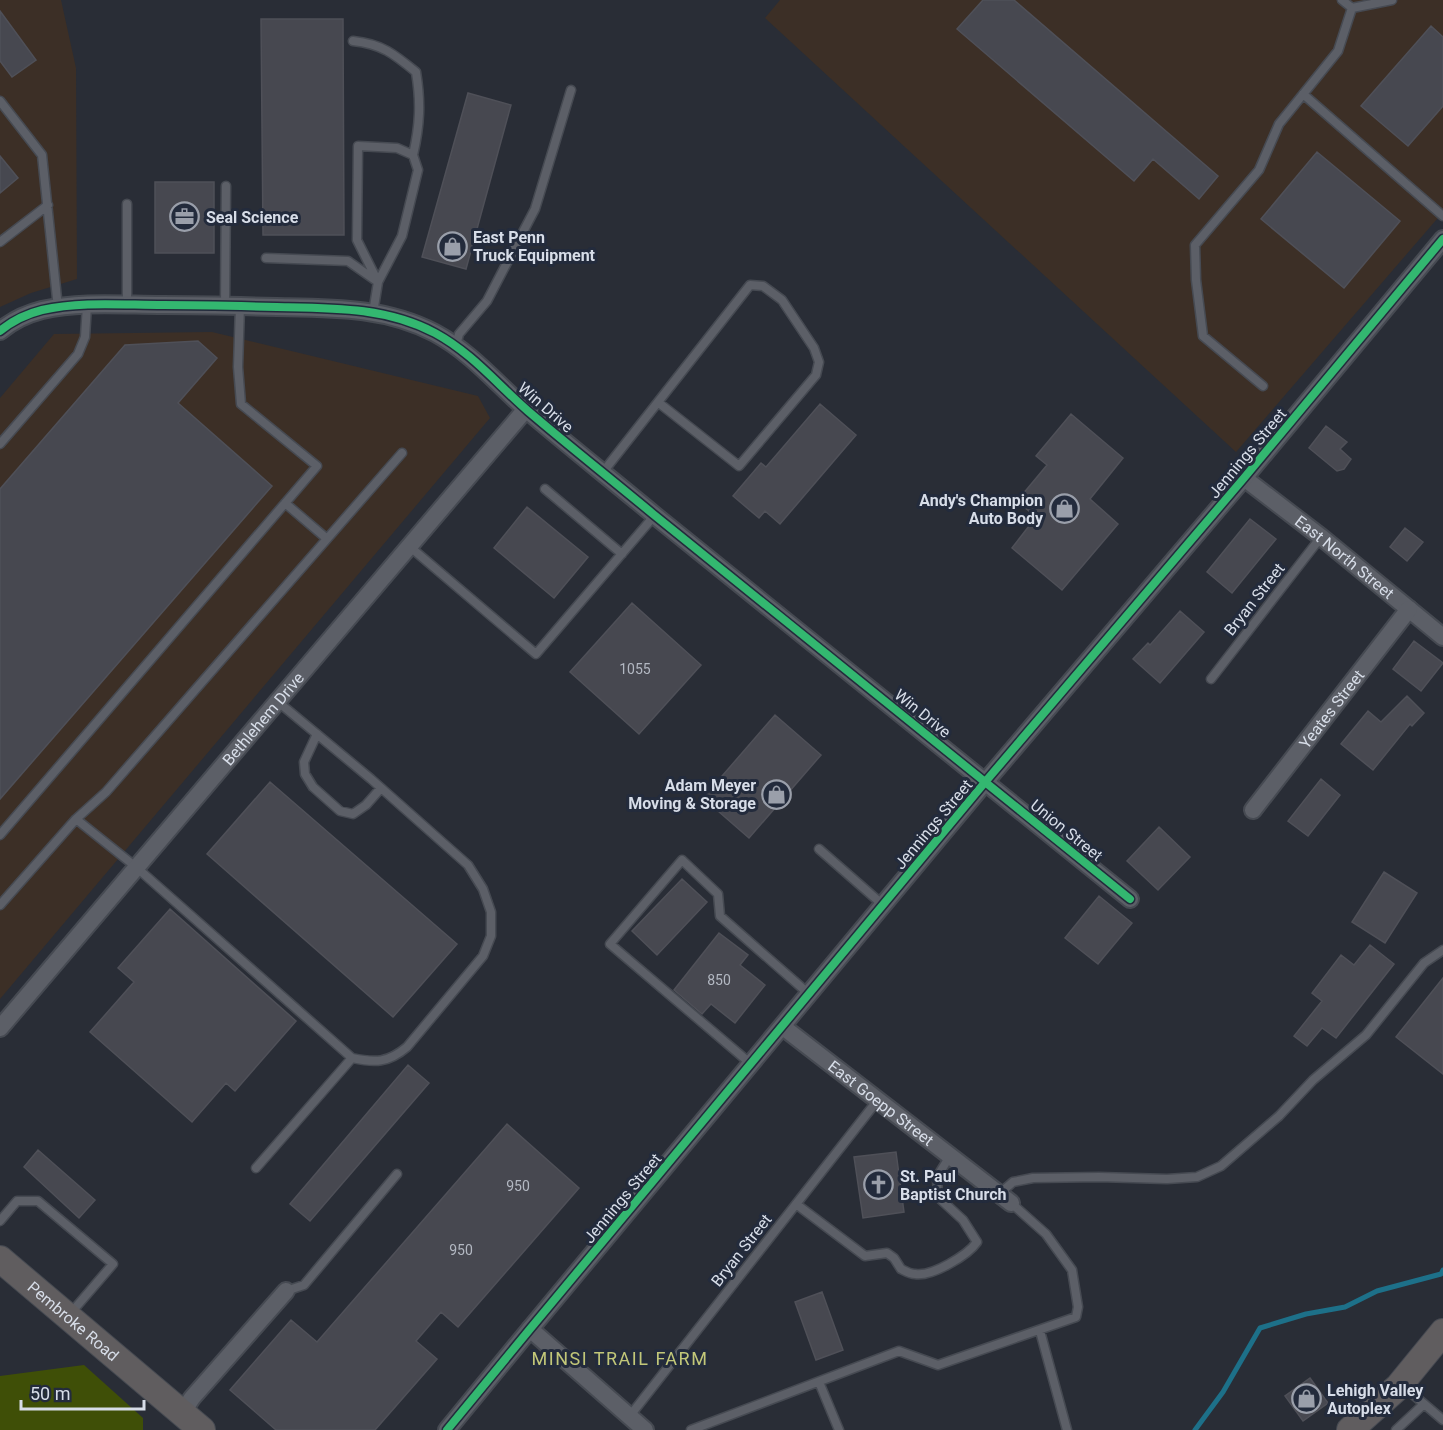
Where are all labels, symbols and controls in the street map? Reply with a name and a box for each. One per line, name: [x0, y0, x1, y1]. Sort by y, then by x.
office icon: Seal Science: [169, 201, 201, 233]
place label: Seal Science: [206, 208, 299, 227]
place label: East Penn Truck Equipment: [473, 228, 596, 265]
shop icon: East Penn Truck Equipment: [436, 230, 468, 262]
street label: Win Drive: [514, 378, 577, 436]
street label: Jennings Street: [1204, 405, 1290, 502]
place label: Andy's Champion Auto Body: [919, 491, 1044, 528]
shop icon: Andy's Champion Auto Body: [1048, 493, 1080, 525]
street label: East North Street: [1291, 512, 1398, 603]
street label: Bryan Street: [1220, 559, 1289, 639]
house number: 1055: [619, 661, 651, 677]
street label: Yeates Street: [1295, 666, 1368, 752]
street label: Bethlehem Drive: [218, 669, 308, 769]
street label: Win Drive: [891, 685, 955, 742]
place label: Adam Meyer Moving & Storage: [628, 776, 756, 813]
street label: Jennings Street: [890, 776, 976, 873]
shop icon: Adam Meyer Moving & Storage: [761, 778, 793, 810]
street label: Union Street: [1027, 796, 1107, 865]
house number: 850: [707, 972, 731, 988]
street label: East Goepp Street: [824, 1057, 937, 1150]
street label: Jennings Street: [579, 1150, 665, 1247]
place label: St. Paul Baptist Church: [900, 1167, 1006, 1204]
church icon: St. Paul Baptist Church: [863, 1169, 895, 1201]
house number: 950: [506, 1178, 530, 1194]
street label: Bryan Street: [707, 1210, 776, 1290]
house number: 950: [449, 1242, 473, 1258]
street label: Pembroke Road: [24, 1278, 122, 1365]
district label: MINSI TRAIL FARM: [532, 1348, 708, 1369]
scale bar: [21, 1373, 144, 1411]
place label: Lehigh Valley Autoplex: [1327, 1381, 1424, 1418]
text: 50 m: [30, 1383, 70, 1404]
shop icon: Lehigh Valley Autoplex: [1290, 1383, 1322, 1415]

